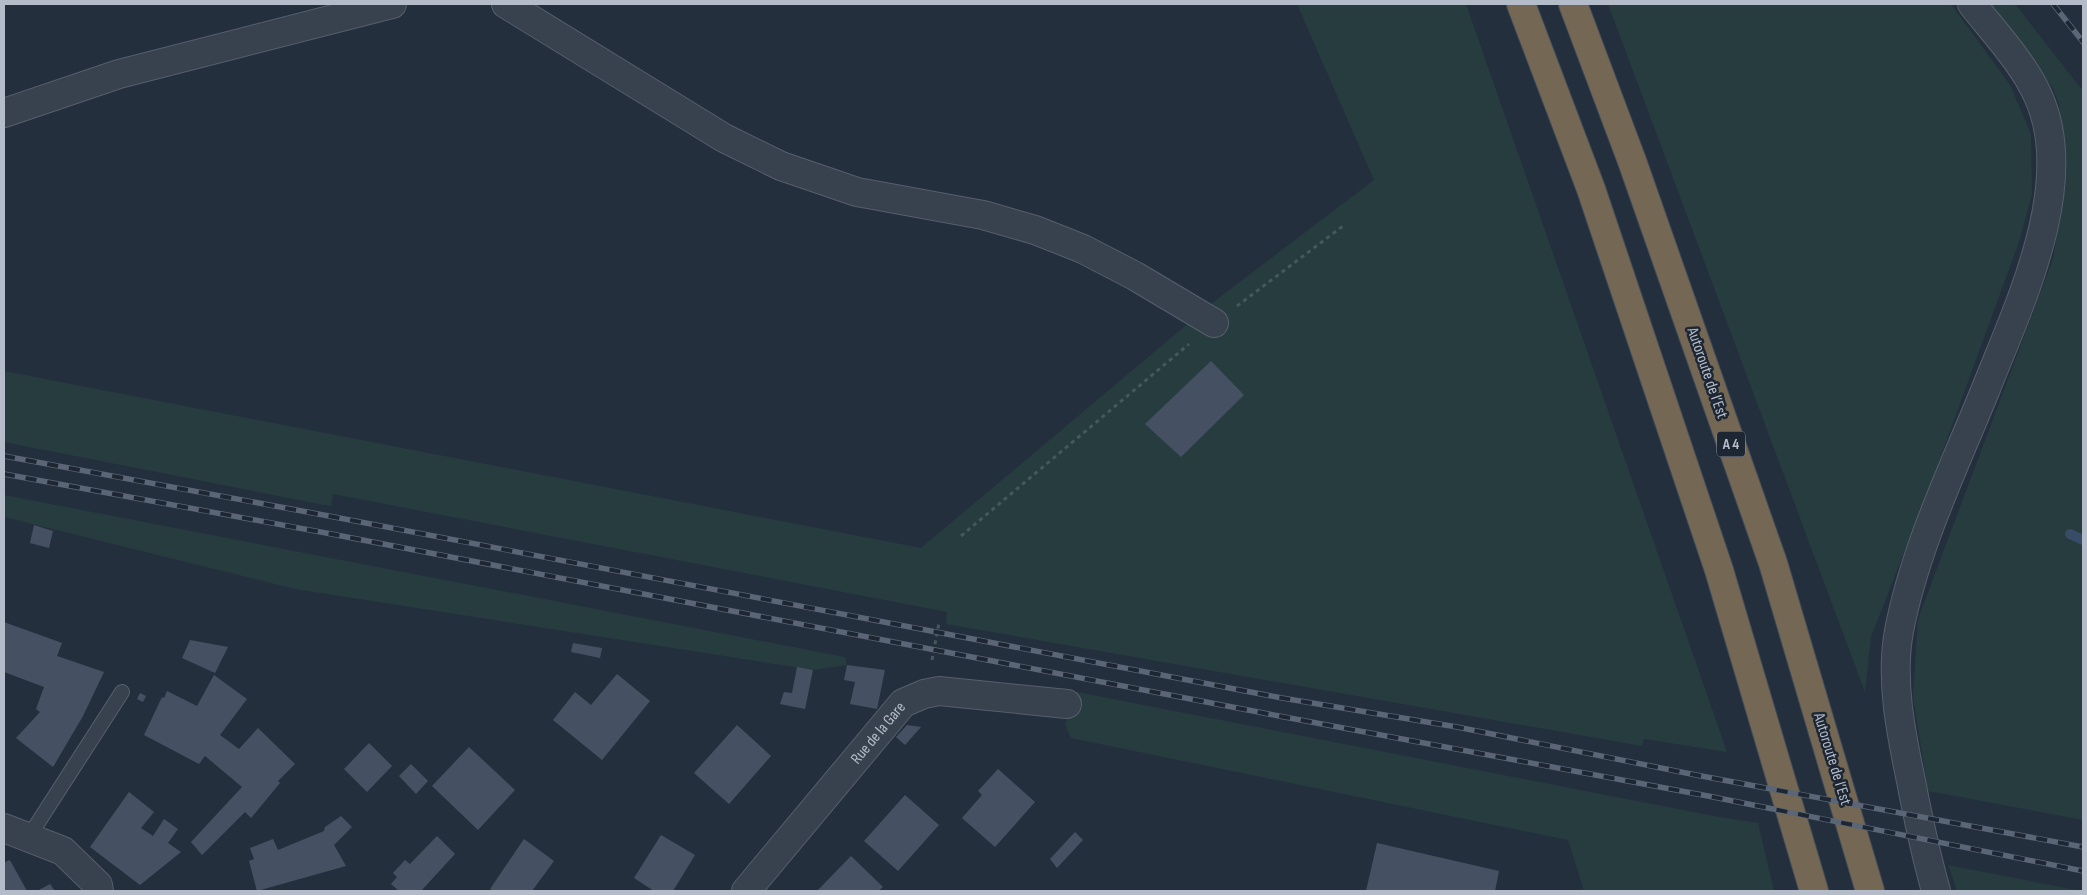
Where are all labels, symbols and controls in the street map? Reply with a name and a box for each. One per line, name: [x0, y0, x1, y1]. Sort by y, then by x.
street label: Autoroute de l’Est: [1682, 324, 1732, 421]
road number: A 4: [1717, 432, 1745, 456]
street label: Rue de la Gare: [847, 698, 909, 768]
street label: Autoroute de l’Est: [1809, 710, 1855, 807]

